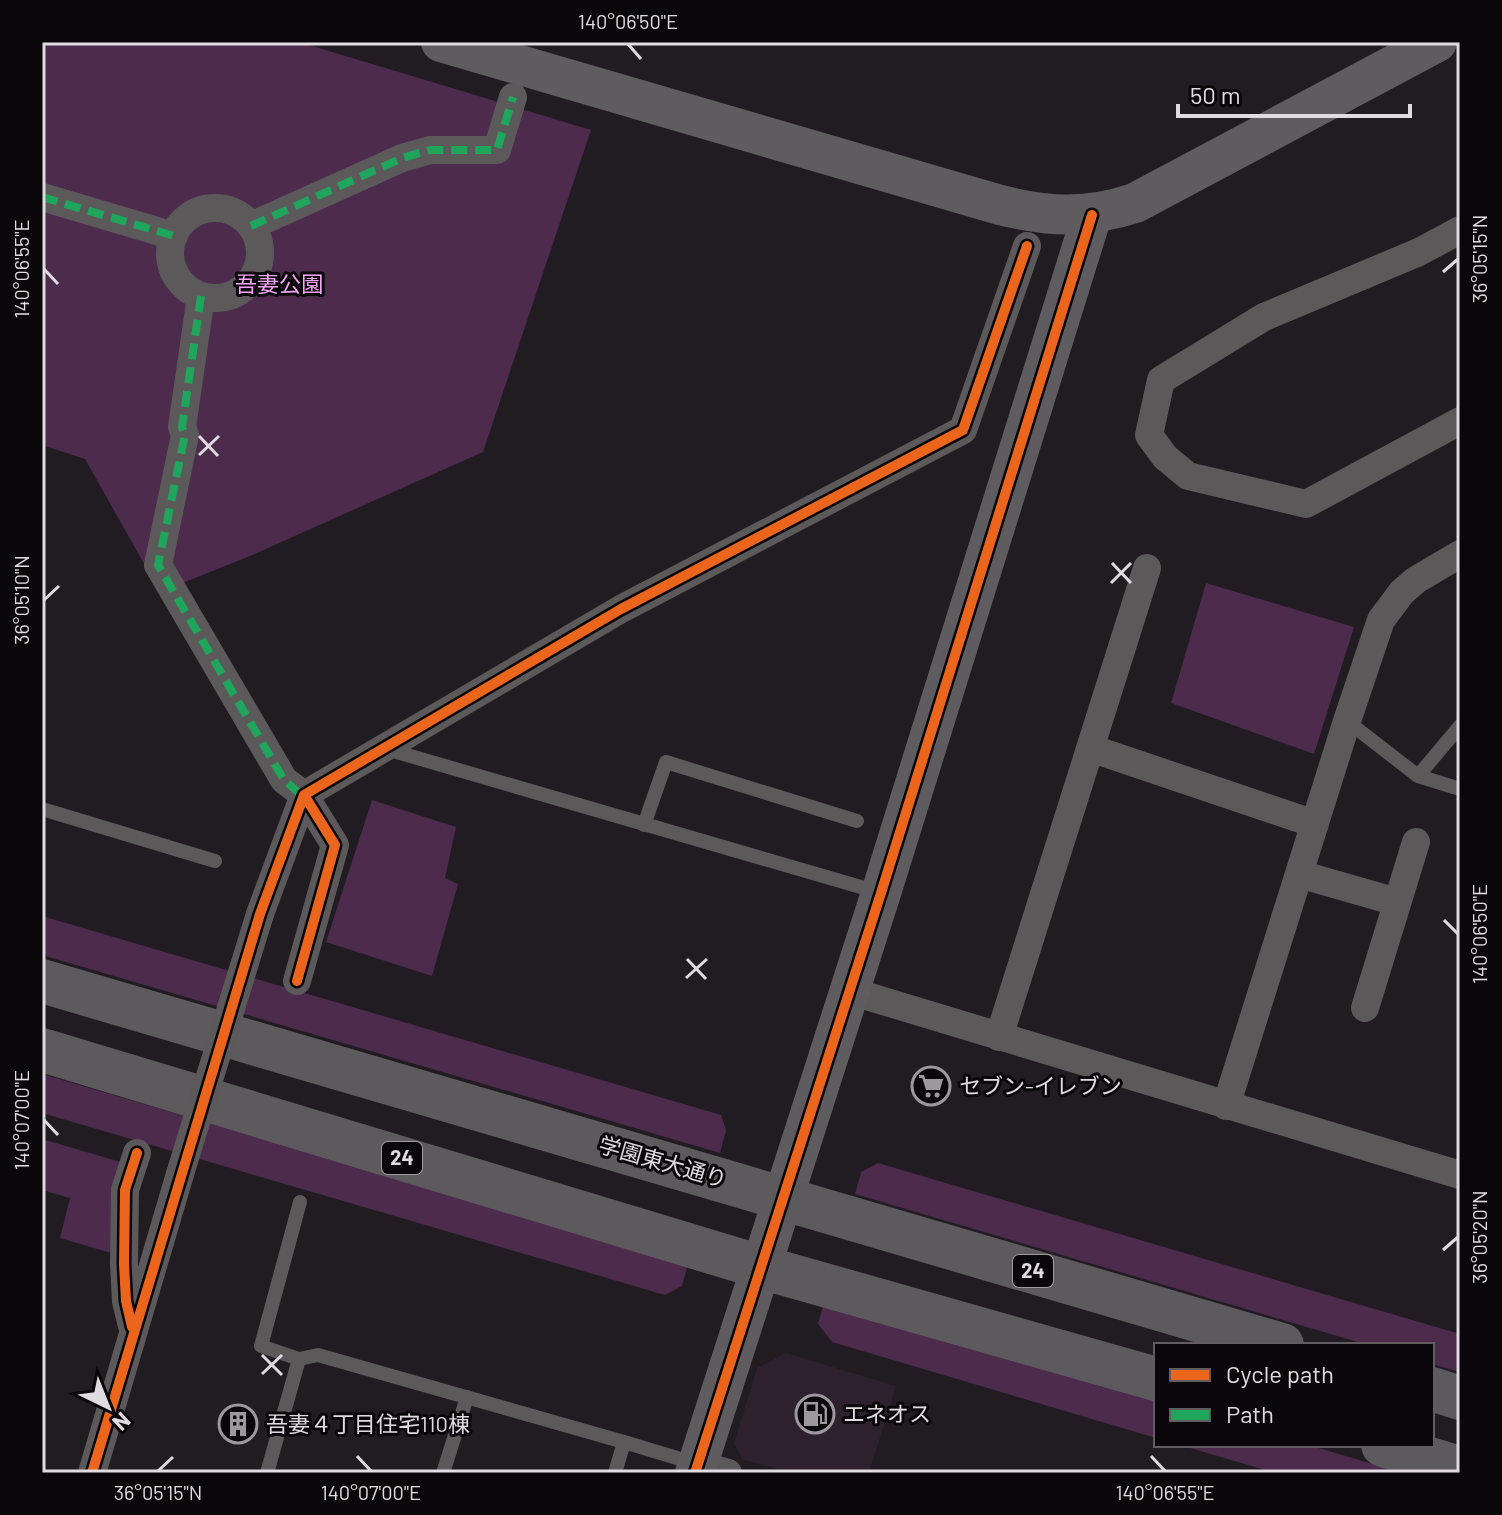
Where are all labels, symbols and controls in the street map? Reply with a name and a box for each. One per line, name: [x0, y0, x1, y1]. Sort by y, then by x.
text: 140°06'50"E: [578, 9, 678, 33]
scale bar: [1178, 68, 1410, 118]
text: 50 m: [1190, 80, 1241, 109]
text: 36°05'15"N: [1467, 215, 1491, 303]
text: 140°06'55"E: [9, 219, 33, 319]
park label: 吾妻公園: [235, 270, 323, 296]
text: 36°05'10"N: [9, 555, 33, 645]
text: 140°06'50"E: [1467, 884, 1491, 984]
supermarket icon: セブン-イレブン: [910, 1065, 952, 1107]
text: 140°07'00"E: [9, 1070, 33, 1170]
place label: セブン-イレブン: [959, 1072, 1122, 1098]
street label: 学園東大通り: [596, 1130, 730, 1192]
road number: 24: [382, 1142, 422, 1174]
text: 36°05'20"N: [1467, 1190, 1491, 1284]
road number: 24: [1013, 1255, 1053, 1287]
legend: [1154, 1343, 1434, 1447]
text: Cycle path: [1226, 1359, 1334, 1388]
north arrow: [68, 1367, 148, 1447]
fuel station icon: エネオス: [794, 1393, 836, 1435]
text: Path: [1226, 1399, 1274, 1428]
place label: エネオス: [843, 1400, 931, 1426]
building icon: 吾妻４丁目住宅110棟: [217, 1403, 259, 1445]
text: N: [108, 1408, 137, 1437]
place label: 吾妻４丁目住宅110棟: [266, 1410, 470, 1436]
text: 36°05'15"N: [114, 1480, 202, 1504]
text: 140°07'00"E: [321, 1480, 421, 1504]
text: 140°06'55"E: [1115, 1480, 1215, 1504]

